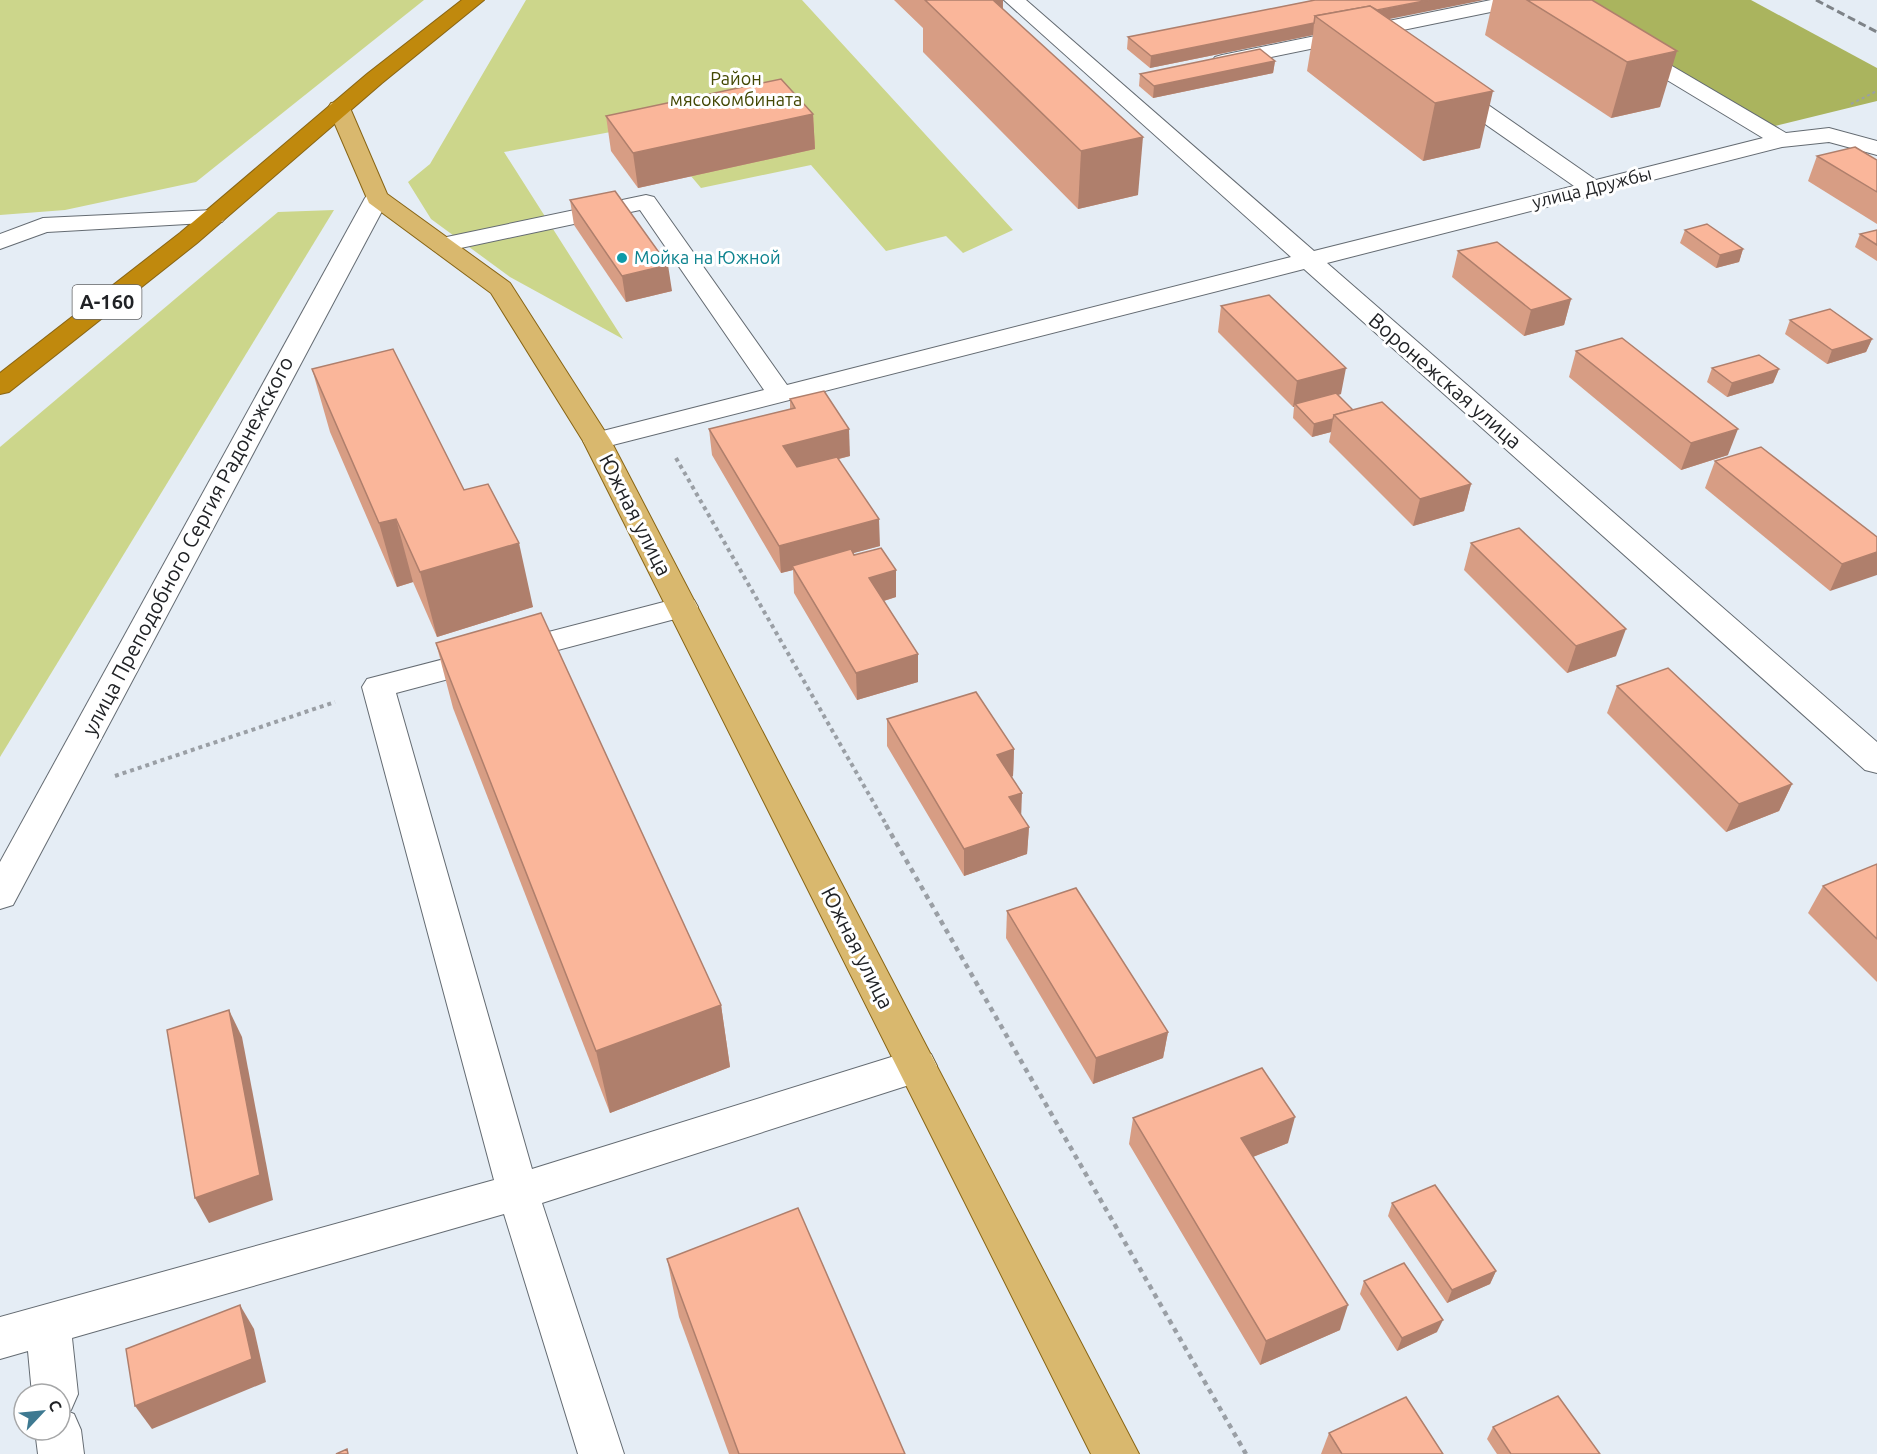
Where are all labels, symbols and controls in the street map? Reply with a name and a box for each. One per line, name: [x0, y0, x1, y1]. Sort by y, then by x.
park label: Район мясокомбината: [670, 68, 802, 109]
street label: улица Дружбы: [1530, 163, 1654, 212]
place label: Мойка на Южной: [634, 247, 781, 267]
marker: Мойка на Южной: [615, 251, 629, 265]
road number: А-160: [72, 285, 142, 319]
street label: Воронежская улица: [1364, 307, 1527, 453]
street label: улица Преподобного Сергия Радонежского: [77, 352, 298, 739]
street label: Южная улица: [595, 450, 677, 580]
street label: Южная улица: [817, 883, 899, 1013]
north arrow: [12, 1382, 72, 1442]
text: С: [45, 1397, 66, 1414]

